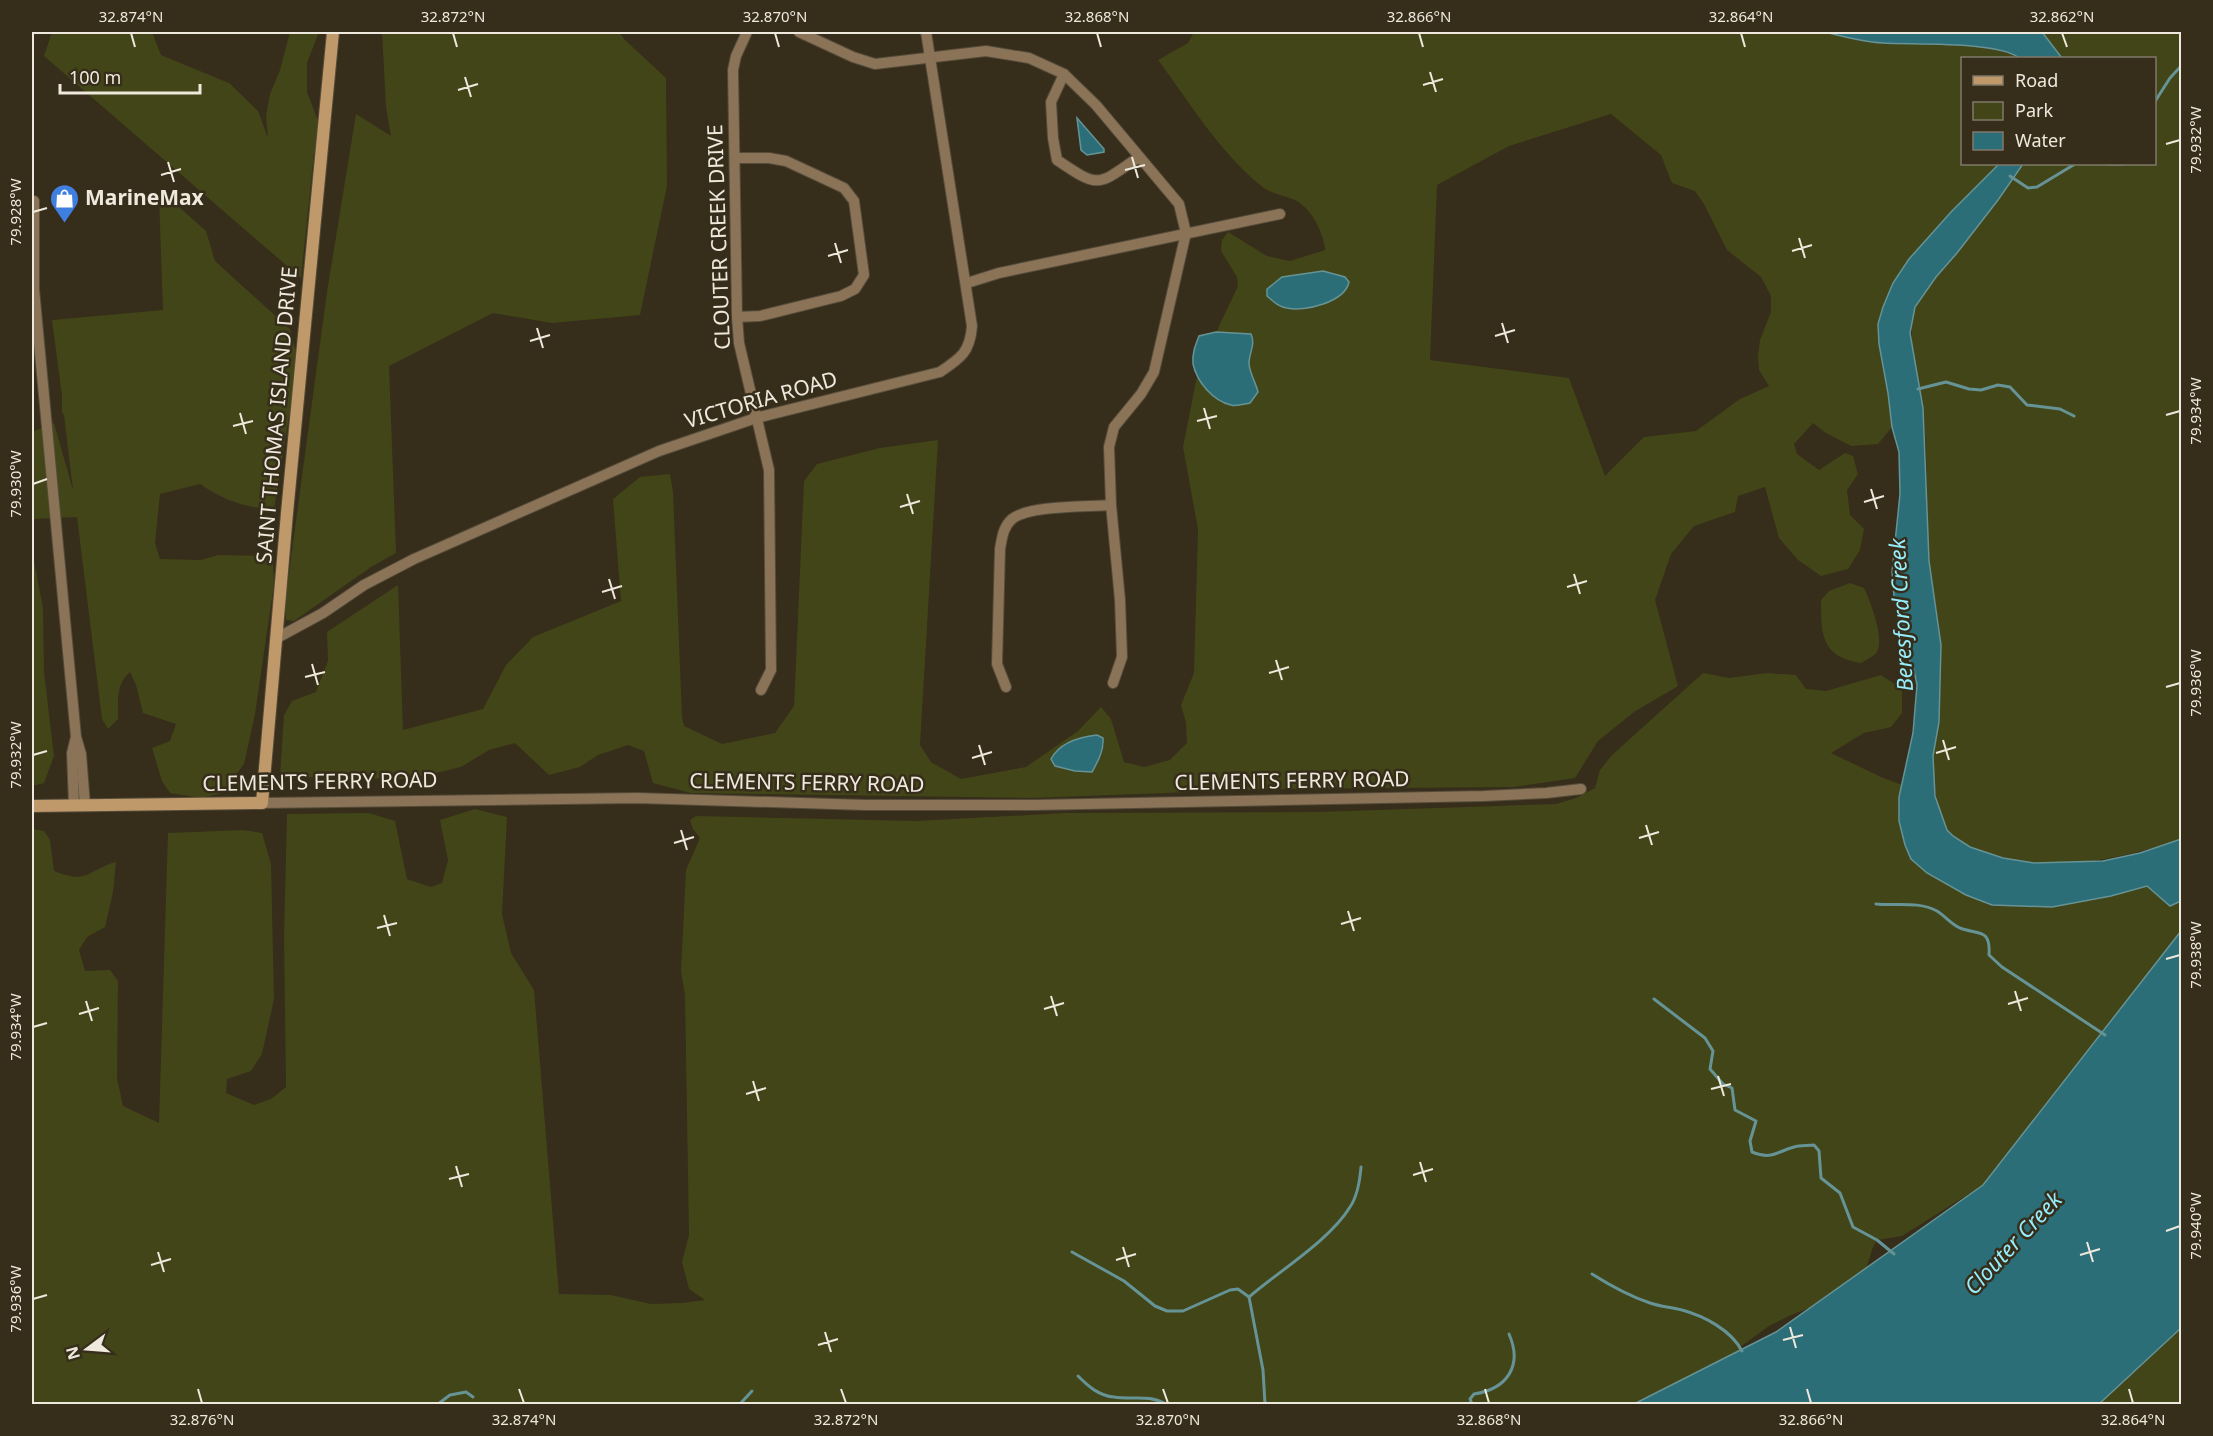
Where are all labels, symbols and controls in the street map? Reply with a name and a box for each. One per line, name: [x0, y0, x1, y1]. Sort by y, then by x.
text: 32.874°N: [99, 6, 163, 26]
text: 32.872°N: [421, 6, 485, 26]
text: 32.870°N: [743, 6, 807, 26]
text: 32.868°N: [1065, 6, 1129, 26]
text: 32.866°N: [1387, 6, 1451, 26]
text: 32.864°N: [1709, 6, 1773, 26]
text: 32.862°N: [2030, 6, 2094, 26]
scale bar: [60, 57, 200, 95]
legend: [1961, 57, 2156, 165]
text: 100 m: [69, 65, 121, 89]
text: Road: [2015, 68, 2058, 92]
text: Park: [2015, 98, 2053, 122]
text: 79.932°W: [2185, 106, 2205, 174]
street label: CLOUTER CREEK DRIVE: [700, 124, 736, 350]
text: Water: [2015, 128, 2066, 152]
text: 79.928°W: [5, 178, 25, 246]
shop icon: MarineMax: [48, 182, 80, 224]
place label: MarineMax: [85, 183, 205, 211]
street label: SAINT THOMAS ISLAND DRIVE: [249, 265, 303, 565]
street label: VICTORIA ROAD: [681, 364, 840, 434]
text: 79.934°W: [2185, 377, 2205, 445]
text: 79.930°W: [5, 450, 25, 518]
water label: Beresford Creek: [1881, 537, 1919, 692]
text: 79.936°W: [2185, 649, 2205, 717]
text: 79.932°W: [5, 721, 25, 789]
street label: CLEMENTS FERRY ROAD: [1174, 764, 1410, 796]
street label: CLEMENTS FERRY ROAD: [202, 765, 438, 797]
street label: CLEMENTS FERRY ROAD: [689, 766, 925, 798]
text: 79.938°W: [2185, 921, 2205, 989]
text: 79.934°W: [5, 993, 25, 1061]
water label: Clouter Creek: [1957, 1184, 2069, 1300]
text: 79.940°W: [2185, 1192, 2205, 1260]
text: 79.936°W: [5, 1265, 25, 1333]
north arrow: [57, 1319, 117, 1379]
text: N: [60, 1344, 85, 1362]
text: 32.876°N: [170, 1409, 234, 1429]
text: 32.874°N: [492, 1409, 556, 1429]
text: 32.872°N: [814, 1409, 878, 1429]
text: 32.870°N: [1136, 1409, 1200, 1429]
text: 32.868°N: [1457, 1409, 1521, 1429]
text: 32.866°N: [1779, 1409, 1843, 1429]
text: 32.864°N: [2101, 1409, 2165, 1429]

